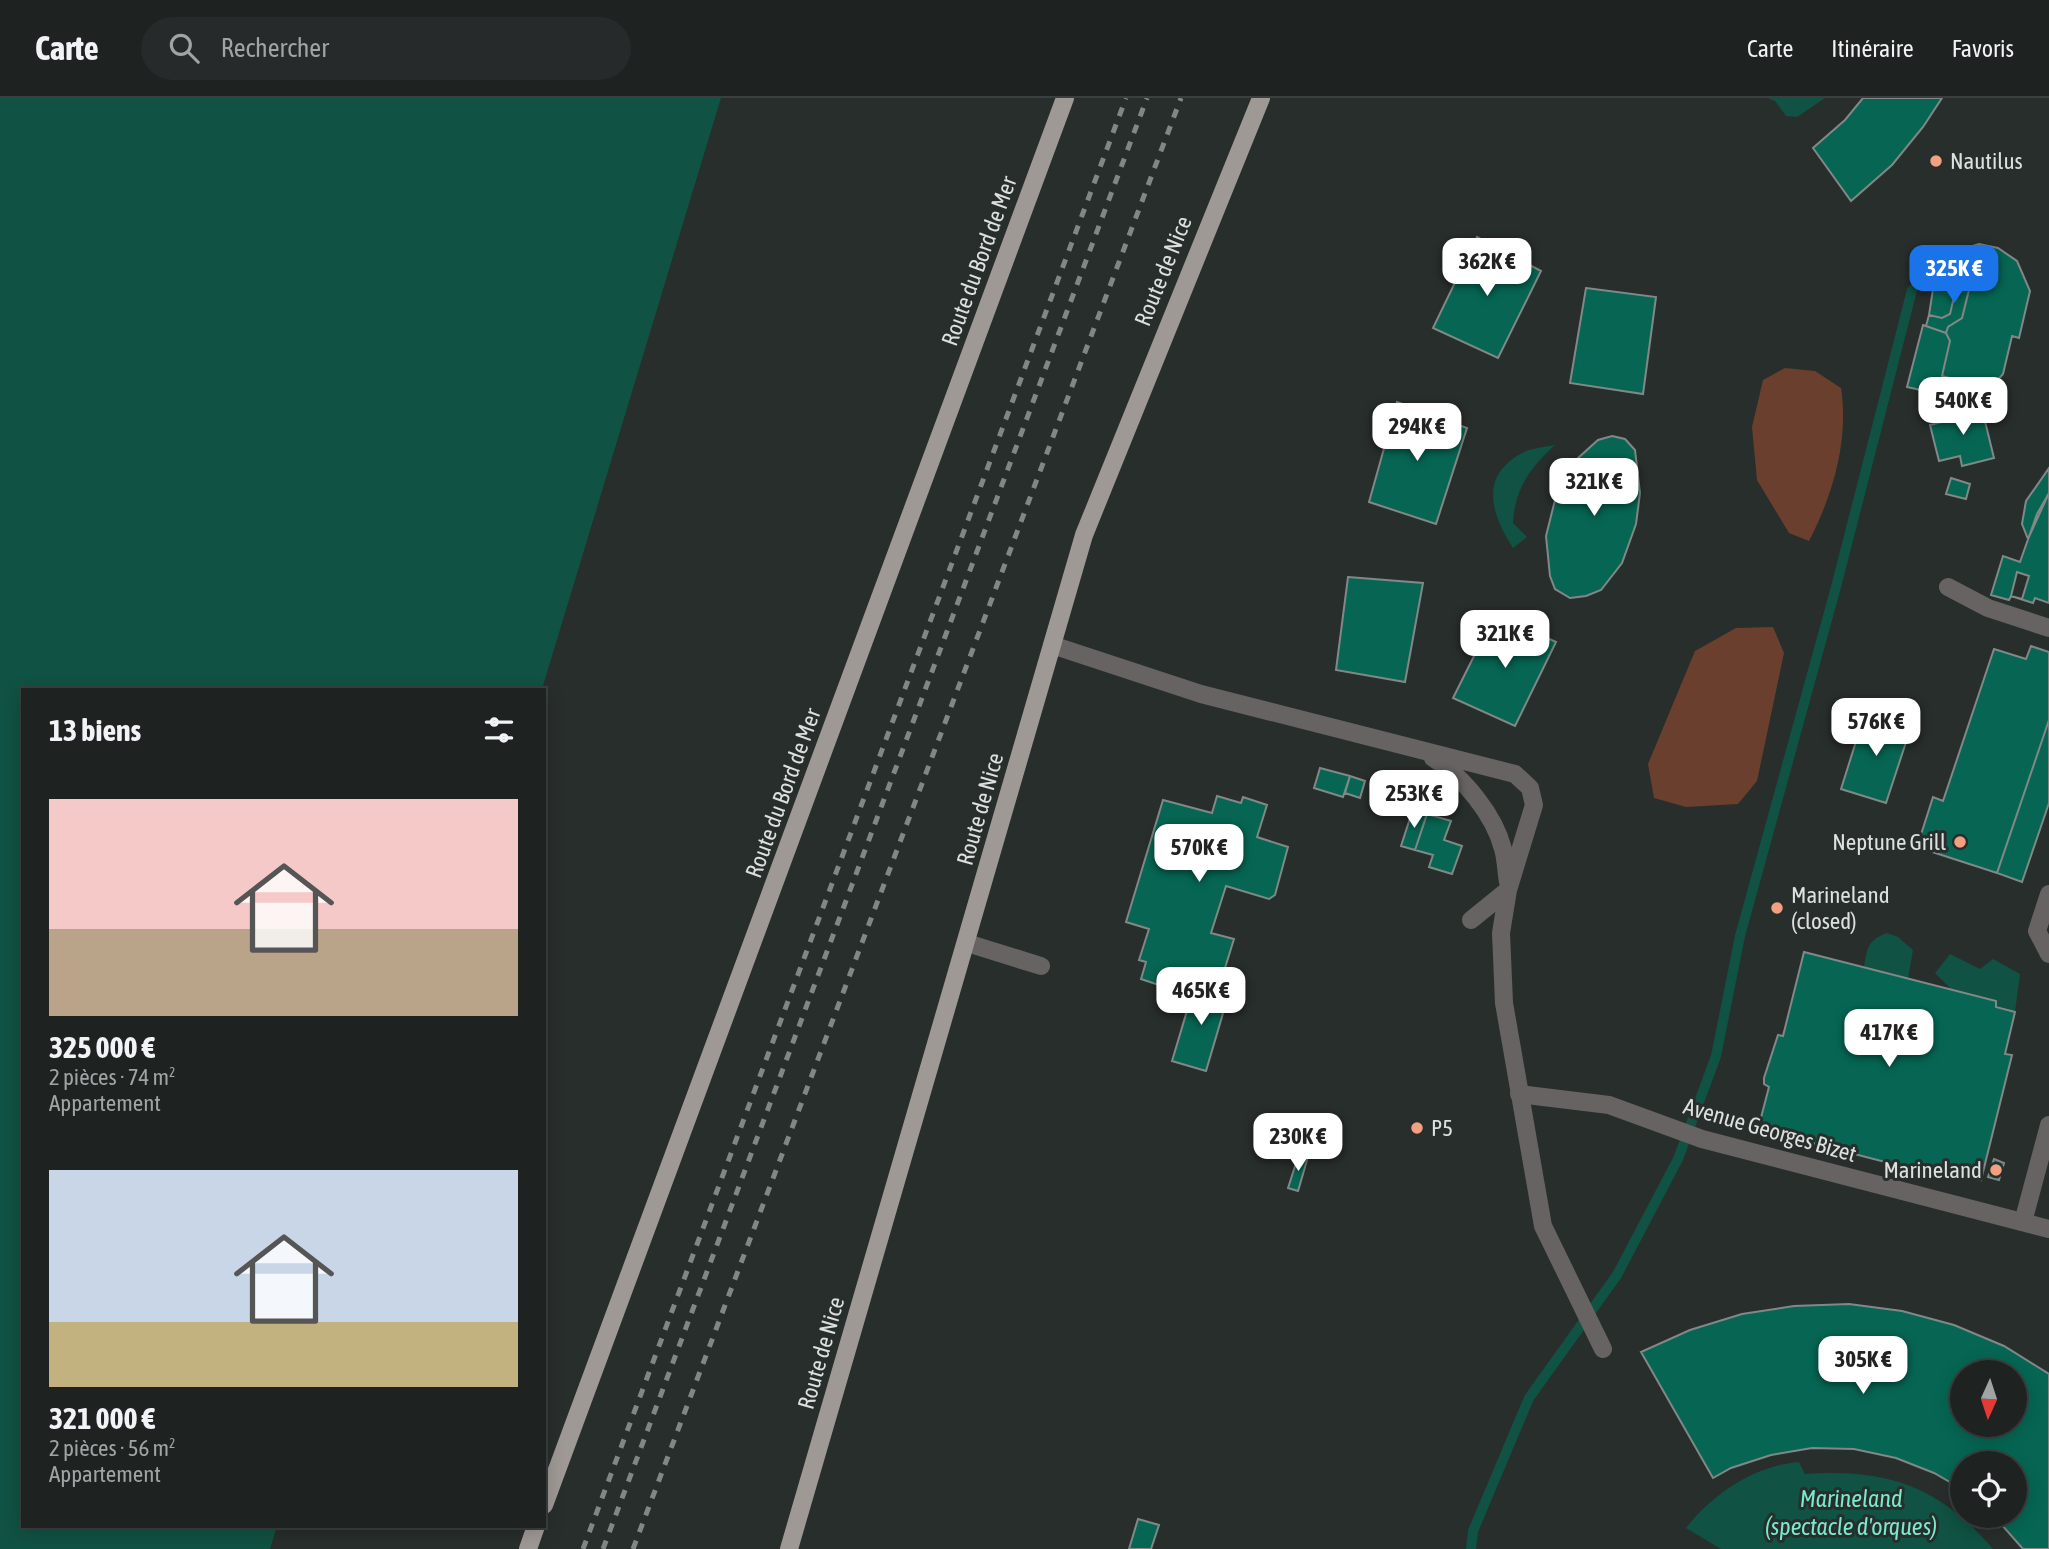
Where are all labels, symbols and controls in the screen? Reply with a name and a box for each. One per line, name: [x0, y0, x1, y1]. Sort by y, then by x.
search box: [141, 17, 631, 80]
text: Carte: [35, 29, 99, 67]
icon: search: [165, 29, 203, 67]
text: Rechercher: [221, 33, 329, 63]
text: Carte: [1747, 35, 1793, 62]
text: Itinéraire: [1831, 35, 1914, 62]
text: Favoris: [1952, 35, 2014, 62]
place label: Nautilus: [1950, 148, 2023, 174]
marker: Nautilus: [1928, 153, 1944, 169]
street label: Route du Bord de Mer: [936, 172, 1022, 349]
street label: Route de Nice: [1129, 212, 1197, 330]
pin: 362K €: [1430, 238, 1544, 298]
pin: 325K €: [1897, 246, 2011, 305]
text: 362K €: [1458, 248, 1516, 274]
text: 325K €: [1925, 255, 1983, 281]
pin: 540K €: [1906, 378, 2020, 437]
text: 540K €: [1934, 387, 1992, 413]
pin: 294K €: [1360, 404, 1474, 463]
text: 294K €: [1388, 413, 1446, 439]
pin: 321K €: [1537, 458, 1651, 518]
text: 321K €: [1565, 468, 1623, 494]
pin: 321K €: [1448, 610, 1562, 670]
text: 321K €: [1476, 620, 1534, 646]
pin: 576K €: [1819, 698, 1933, 758]
street label: Route du Bord de Mer: [740, 704, 826, 881]
text: 576K €: [1847, 708, 1905, 734]
icon: filters: [480, 711, 518, 749]
text: 13 biens: [49, 713, 141, 747]
street label: Route de Nice: [952, 750, 1008, 868]
pin: 253K €: [1357, 770, 1471, 830]
text: 253K €: [1385, 780, 1443, 806]
pin: 570K €: [1142, 824, 1256, 884]
place label: Neptune Grill: [1832, 829, 1946, 855]
text: 570K €: [1170, 834, 1228, 860]
marker: Neptune Grill: [1952, 834, 1968, 850]
icon: home: [221, 845, 347, 971]
place label: Marineland (closed): [1791, 882, 1890, 934]
marker: Marineland (closed): [1769, 900, 1785, 916]
pin: 465K €: [1144, 968, 1258, 1027]
text: 465K €: [1172, 977, 1230, 1003]
pin: 417K €: [1832, 1010, 1946, 1069]
text: 417K €: [1860, 1019, 1918, 1045]
text: 325 000 €: [49, 1030, 155, 1064]
text: 2 pièces · 74 m²: [49, 1064, 176, 1090]
text: Appartement: [49, 1090, 161, 1116]
street label: Avenue Georges Bizet: [1681, 1093, 1859, 1167]
pin: 230K €: [1241, 1114, 1355, 1173]
place label: P5: [1431, 1115, 1453, 1141]
marker: P5: [1409, 1120, 1425, 1136]
text: 230K €: [1269, 1123, 1327, 1149]
place label: Marineland: [1883, 1157, 1982, 1183]
marker: Marineland: [1988, 1162, 2004, 1178]
icon: home: [221, 1216, 347, 1342]
street label: Route de Nice: [793, 1294, 849, 1412]
pin: 305K €: [1806, 1336, 1920, 1396]
text: 305K €: [1834, 1346, 1892, 1372]
north arrow: [1950, 1360, 2026, 1437]
map controls: [1950, 1360, 2027, 1528]
text: 321 000 €: [49, 1401, 155, 1435]
text: 2 pièces · 56 m²: [49, 1435, 176, 1461]
button: locate: [1950, 1451, 2027, 1528]
text: Appartement: [49, 1461, 161, 1487]
water label: Marineland (spectacle d'orques): [1765, 1485, 1937, 1540]

